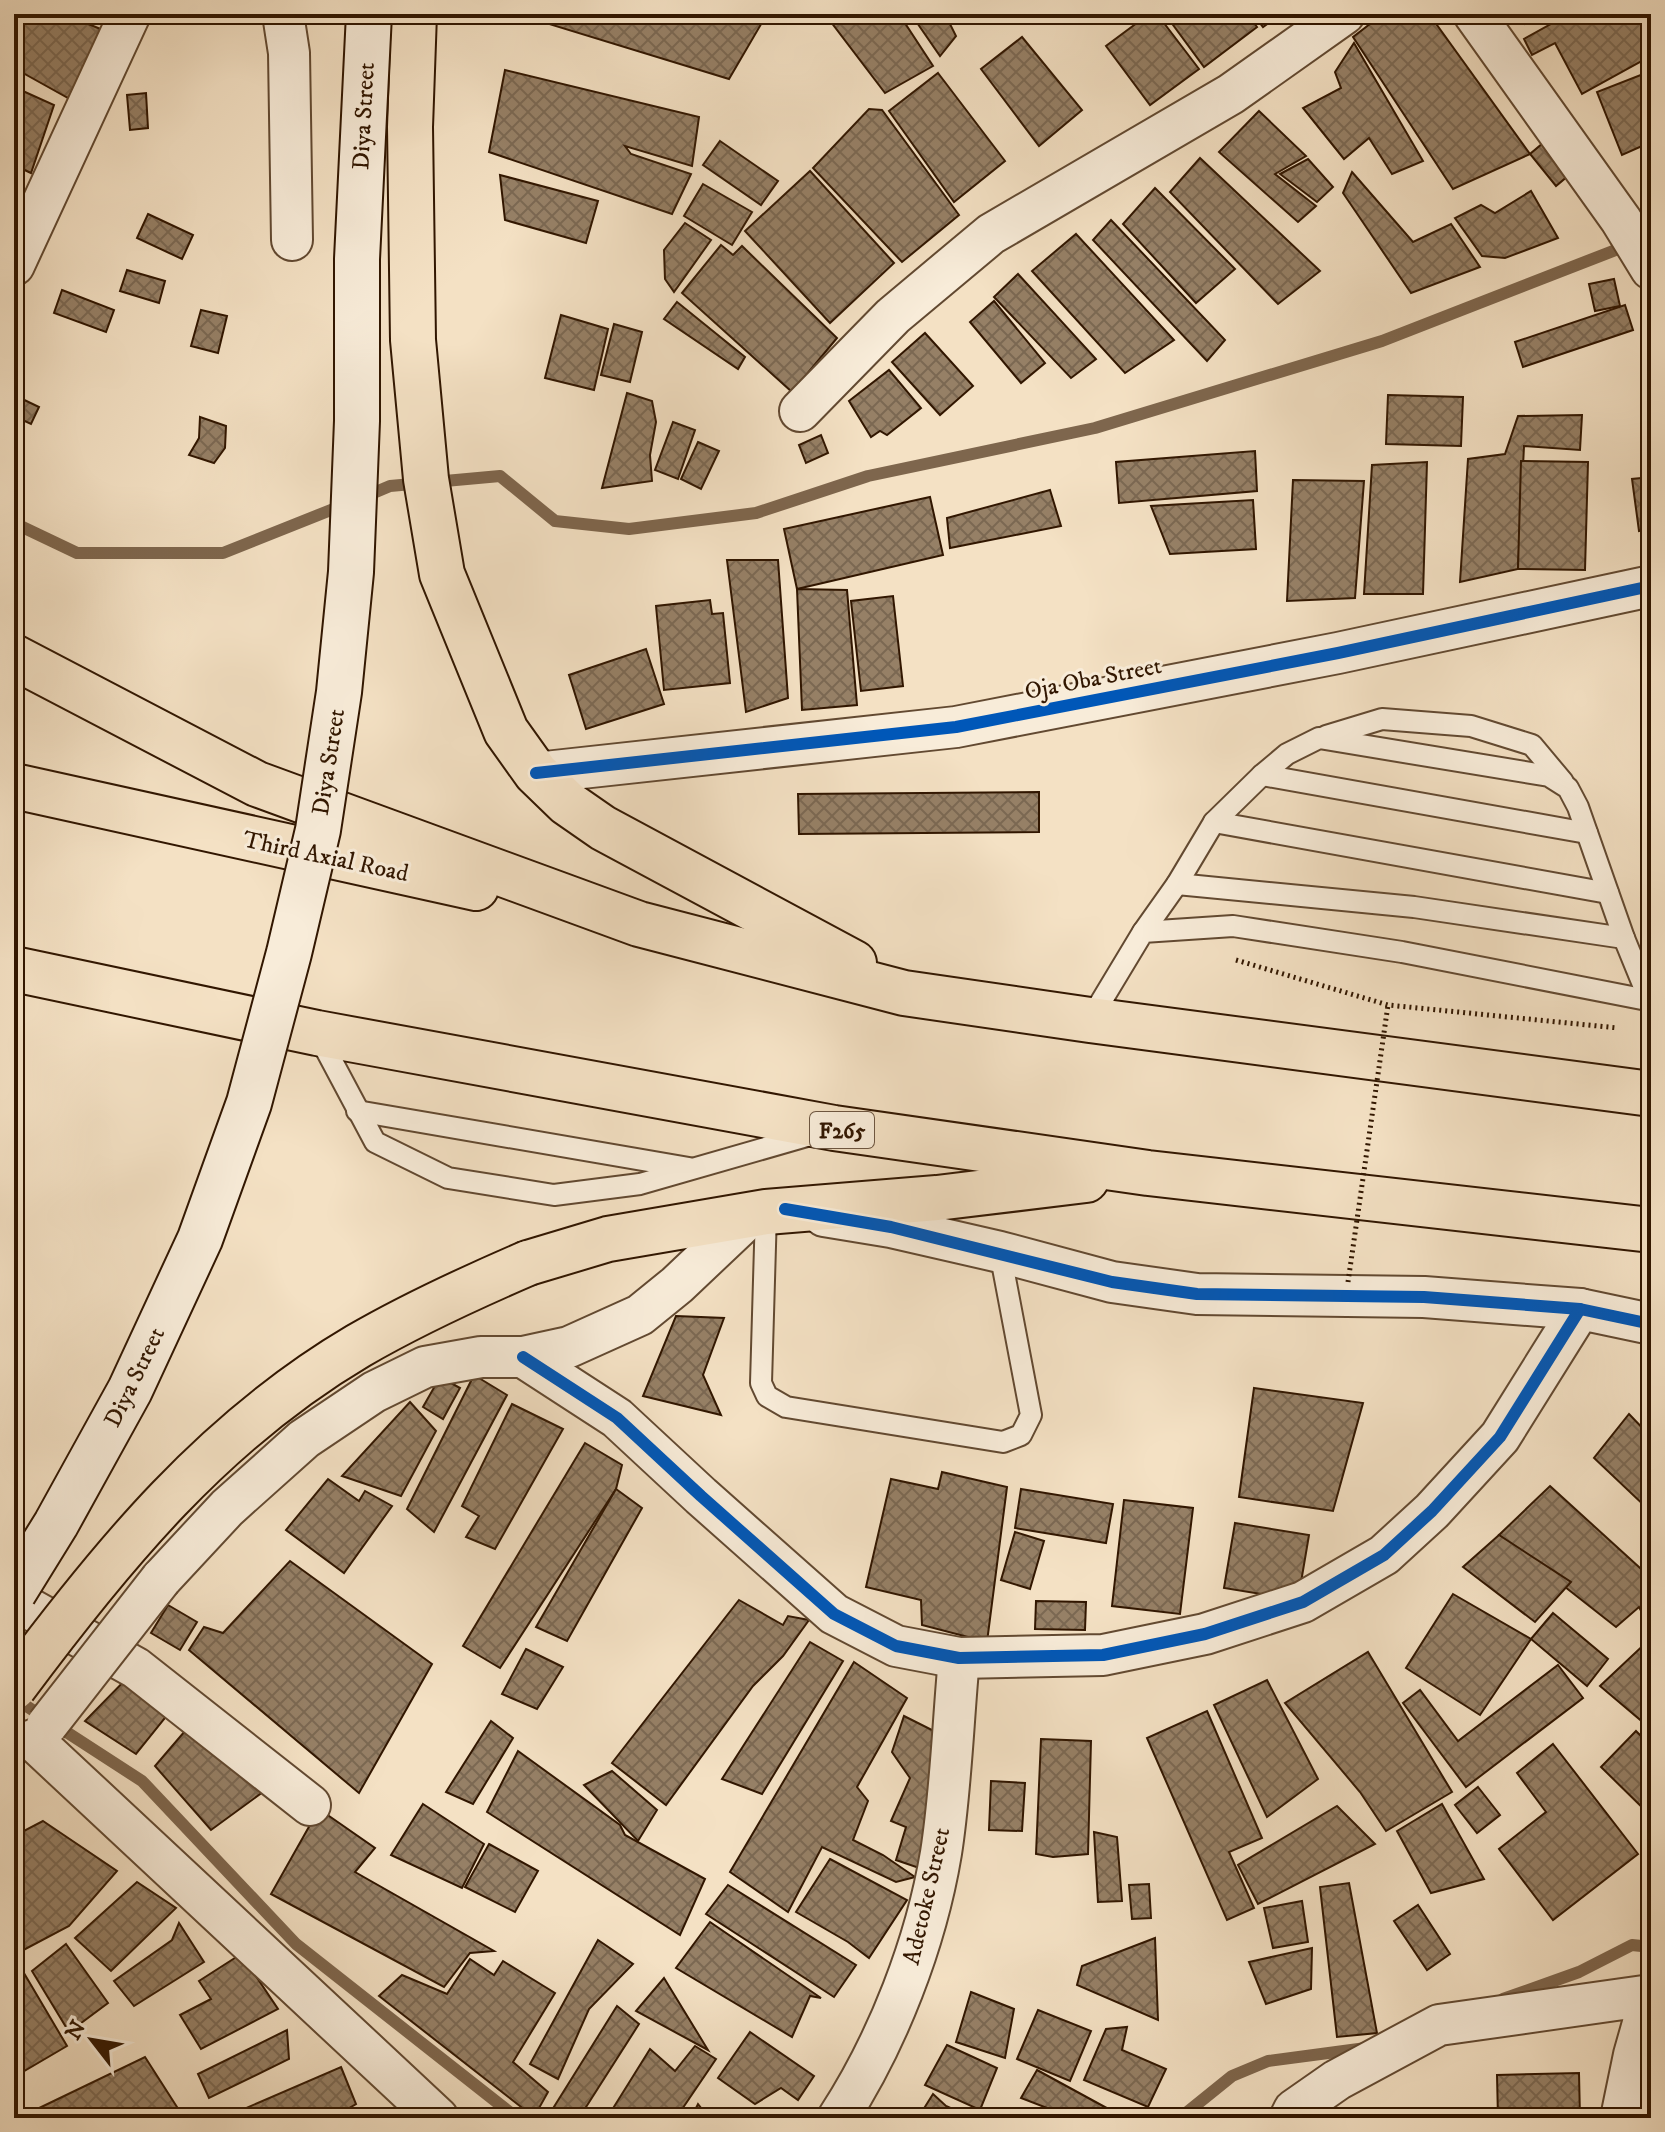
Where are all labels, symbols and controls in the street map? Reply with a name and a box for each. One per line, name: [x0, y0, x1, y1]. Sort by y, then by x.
street label: Diya Street: [346, 61, 382, 171]
street label: Oja Oba Street: [1022, 651, 1164, 707]
street label: Diya Street: [306, 706, 352, 818]
street label: Third Axial Road: [240, 825, 411, 889]
road number: F265: [810, 1112, 874, 1148]
street label: Diya Street: [98, 1322, 172, 1432]
street label: Adetoke Street: [897, 1824, 957, 1968]
north arrow: [52, 2000, 132, 2080]
text: N: [60, 2016, 92, 2045]

